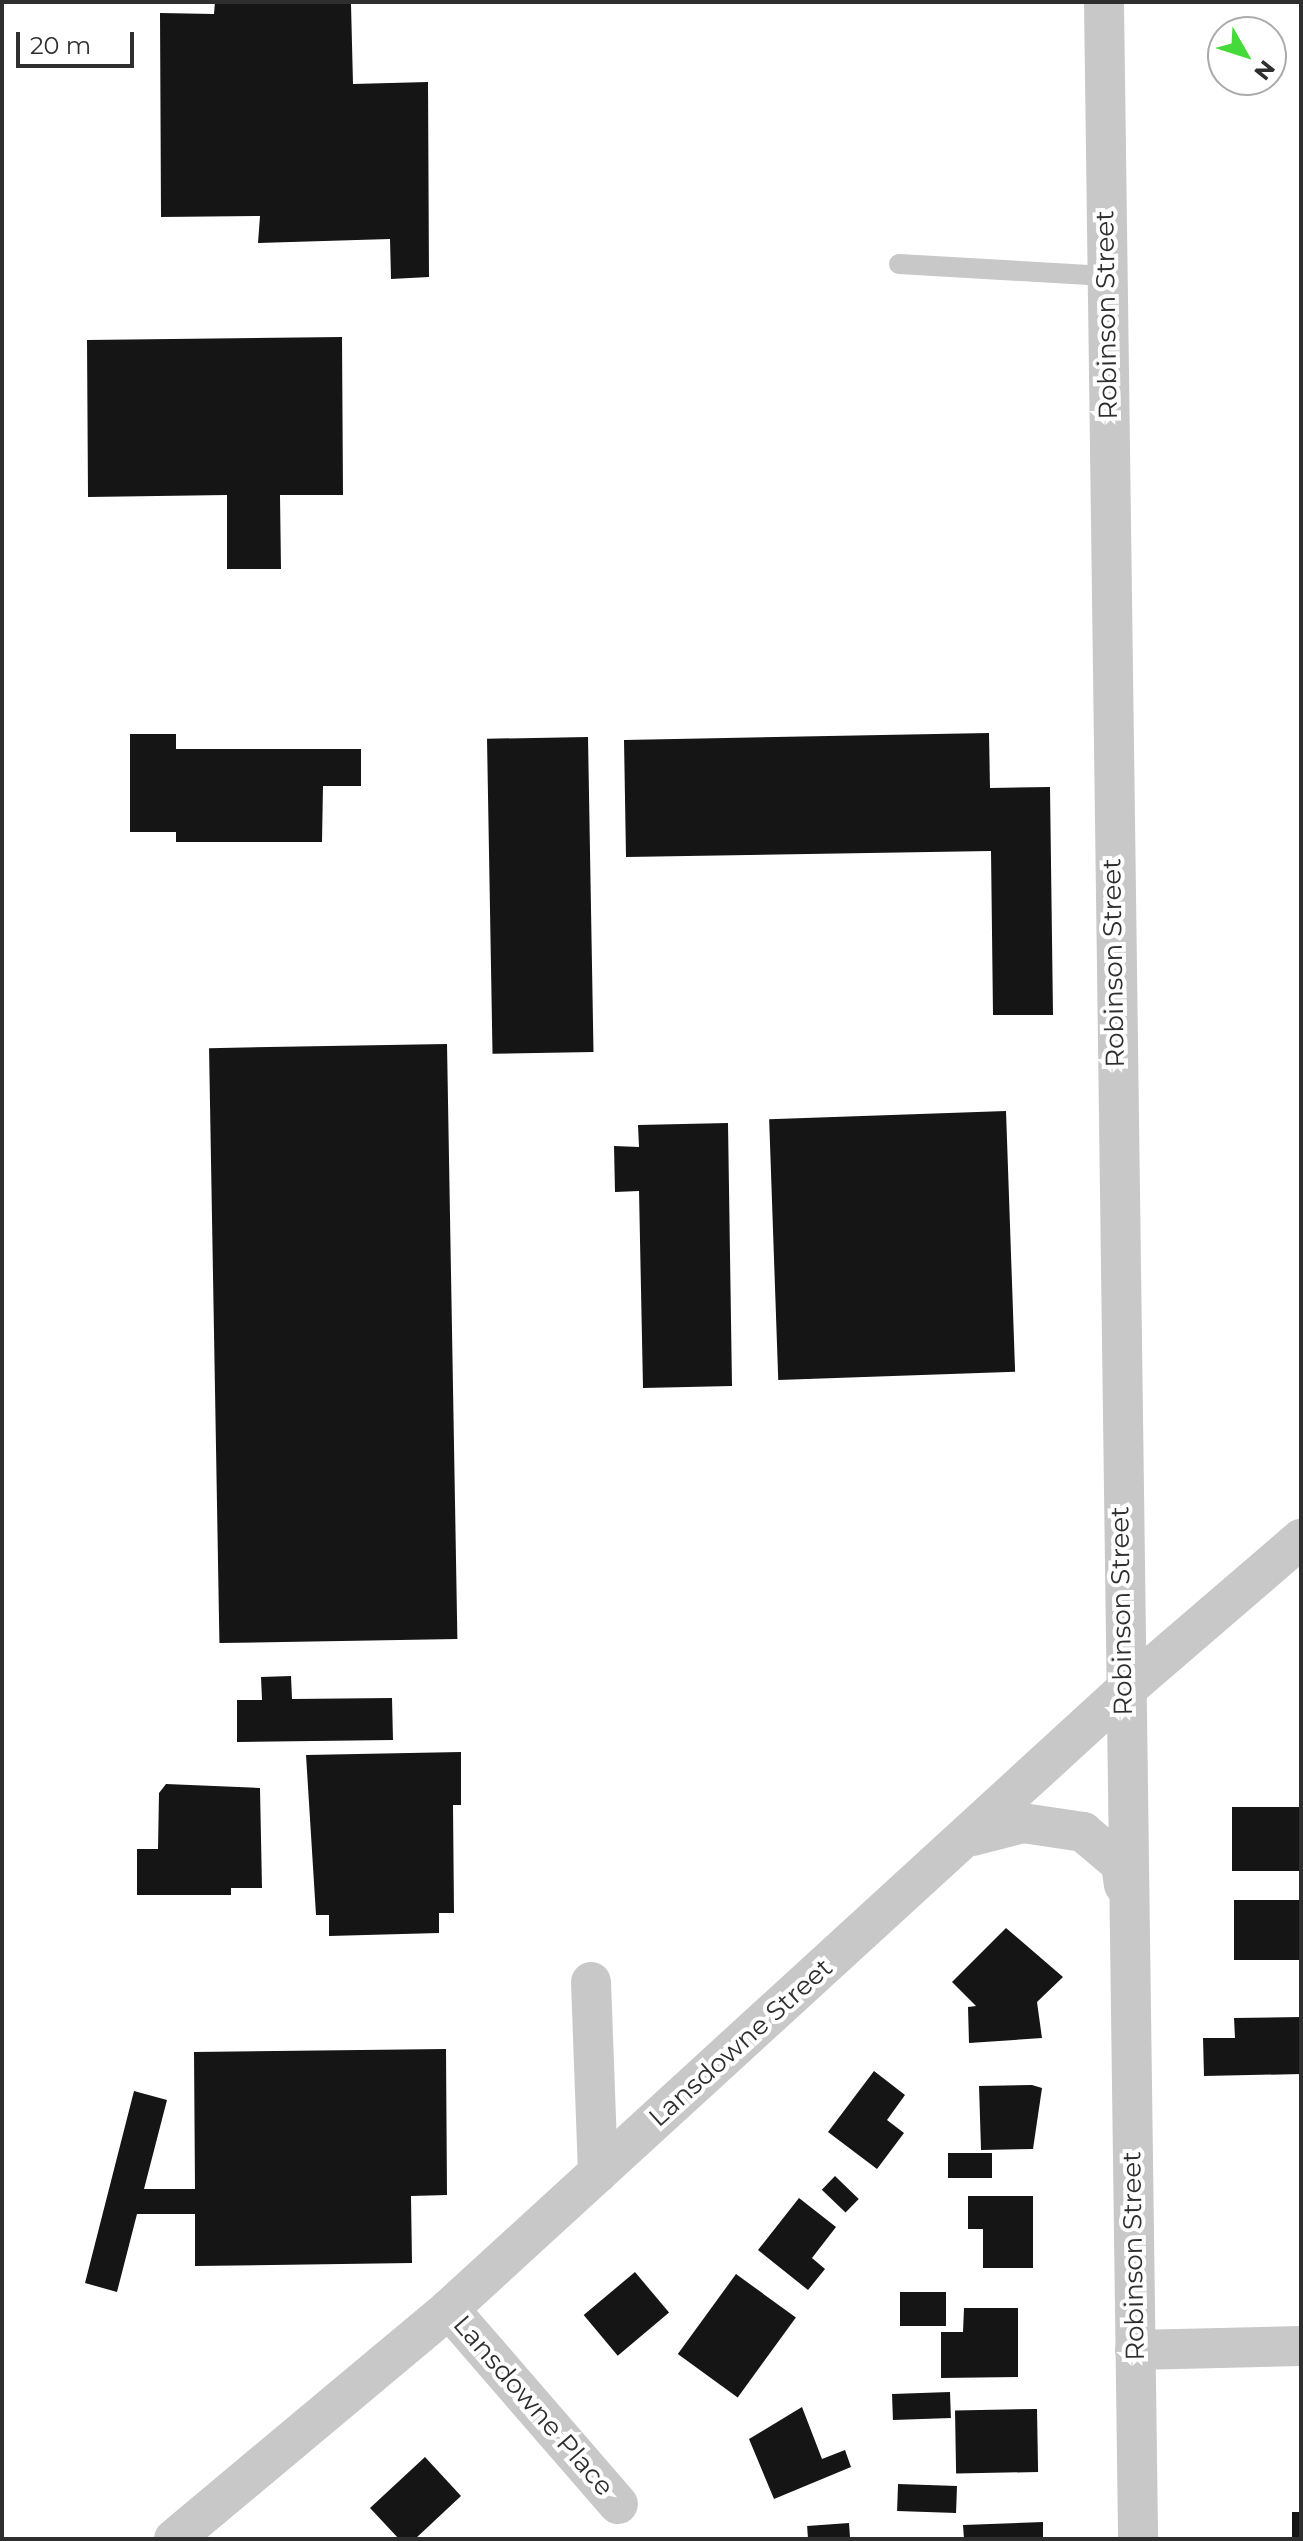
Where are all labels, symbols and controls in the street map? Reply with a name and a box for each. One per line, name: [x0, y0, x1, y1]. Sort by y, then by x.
scale bar: [20, 16, 138, 66]
north arrow: [1207, 16, 1287, 96]
text: 20 m: [30, 31, 91, 60]
text: N: [1248, 55, 1281, 86]
street label: Robinson Street: [1090, 210, 1124, 420]
street label: Robinson Street: [1097, 858, 1131, 1068]
street label: Robinson Street: [1105, 1506, 1139, 1716]
street label: Lansdowne Street: [643, 1952, 839, 2134]
street label: Robinson Street: [1117, 2151, 1151, 2361]
street label: Lansdowne Place: [446, 2310, 620, 2502]

